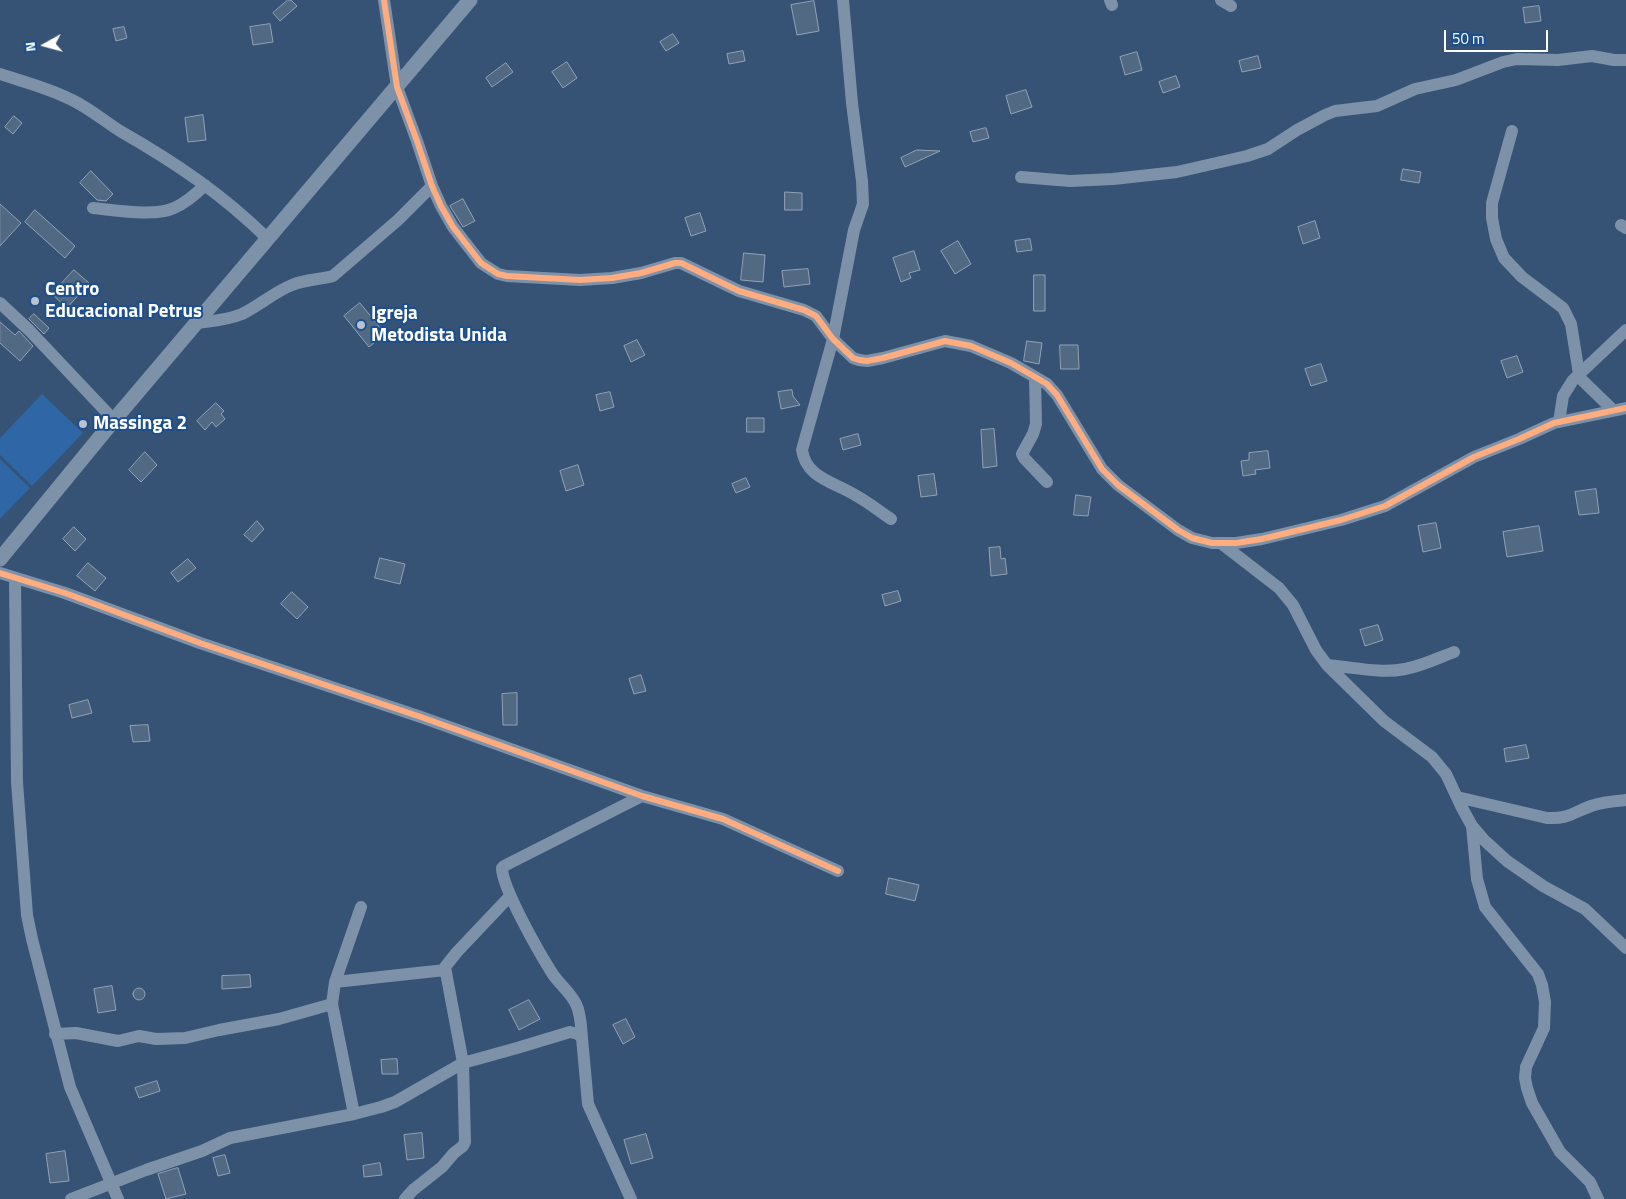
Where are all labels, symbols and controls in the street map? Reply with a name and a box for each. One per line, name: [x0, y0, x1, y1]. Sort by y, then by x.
north arrow: [20, 20, 70, 70]
scale bar: [1446, 20, 1550, 52]
text: 50 m: [1452, 27, 1485, 50]
text: N: [19, 41, 41, 53]
place label: Centro Educacional Petrus: [45, 279, 202, 323]
marker: Centro Educacional Petrus: [29, 295, 41, 307]
place label: Igreja Metodista Unida: [371, 303, 507, 347]
marker: Igreja Metodista Unida: [355, 319, 367, 331]
place label: Massinga 2: [93, 413, 187, 435]
marker: Massinga 2: [77, 418, 89, 430]

